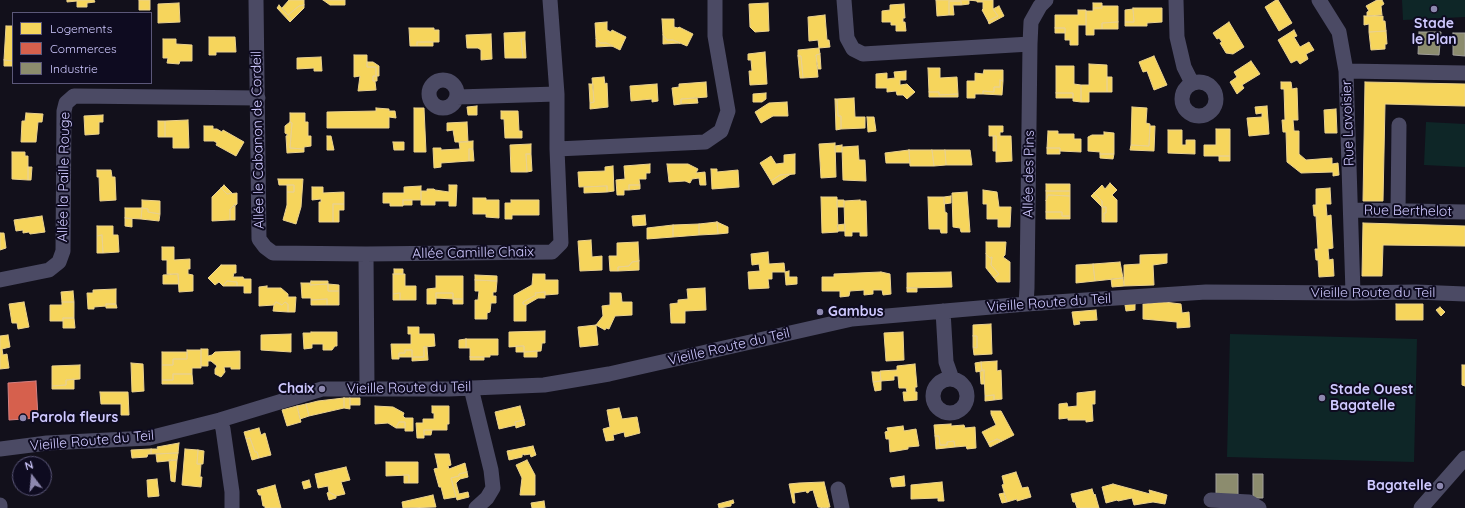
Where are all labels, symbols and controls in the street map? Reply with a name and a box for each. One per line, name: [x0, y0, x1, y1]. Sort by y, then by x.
marker: Stade le Plan: [1429, 4, 1439, 14]
legend: [12, 12, 152, 84]
place label: Stade le Plan: [1411, 16, 1457, 48]
text: Logements: [50, 21, 112, 36]
text: Commerces: [50, 41, 117, 56]
street label: Allée le Cabanon de Cordeil: [248, 51, 268, 229]
text: Industrie: [50, 61, 98, 76]
street label: Rue Lavoisier: [1338, 80, 1358, 166]
street label: Allée la Paille Rouge: [54, 112, 74, 242]
street label: Allée des Pins: [1020, 130, 1038, 218]
street label: Rue Berthelot: [1364, 202, 1452, 220]
street label: Allée Camille Chaix: [412, 244, 534, 262]
street label: Vieille Route du Teil: [1311, 285, 1435, 301]
street label: Vieille Route du Teil: [986, 290, 1112, 316]
place label: Gambus: [828, 304, 883, 320]
marker: Gambus: [815, 307, 825, 317]
street label: Vieille Route du Teil: [666, 325, 792, 369]
street label: Vieille Route du Teil: [346, 379, 472, 397]
place label: Chaix: [278, 381, 314, 397]
place label: Stade Ouest Bagatelle: [1330, 382, 1413, 414]
marker: Chaix: [317, 384, 327, 394]
marker: Stade Ouest Bagatelle: [1317, 393, 1327, 403]
place label: Parola fleurs: [31, 410, 118, 426]
marker: Parola fleurs: [18, 413, 28, 423]
street label: Vieille Route du Teil: [29, 427, 155, 455]
north arrow: [12, 456, 52, 496]
text: N: [23, 458, 35, 473]
place label: Bagatelle: [1367, 478, 1432, 494]
marker: Bagatelle: [1435, 481, 1445, 491]

